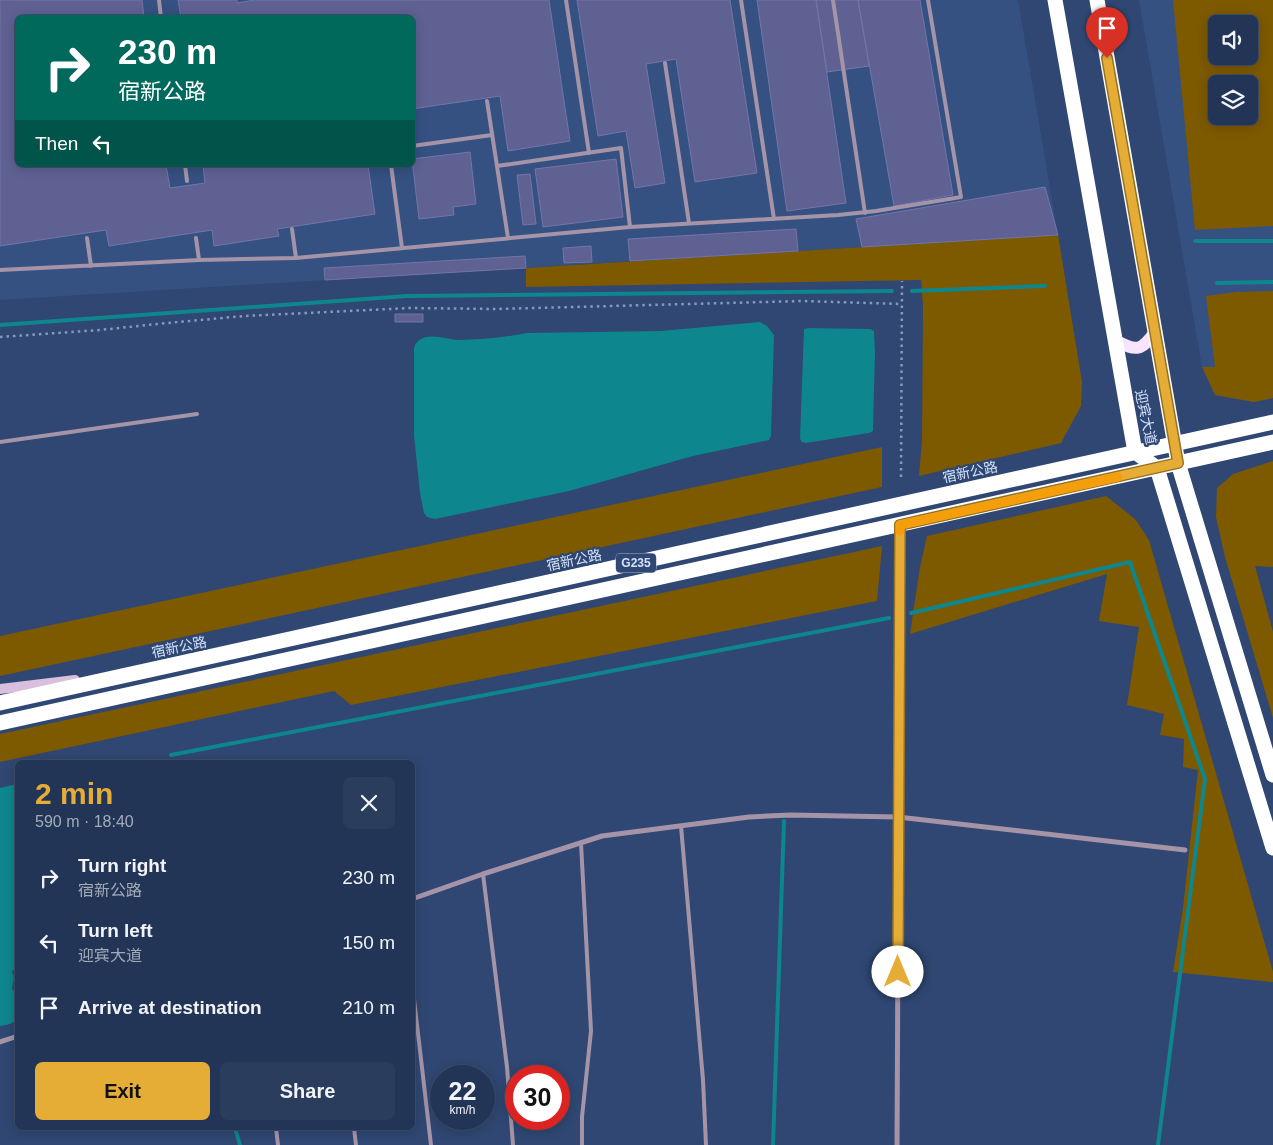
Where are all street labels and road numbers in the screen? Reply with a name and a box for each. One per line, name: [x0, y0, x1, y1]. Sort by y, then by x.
street label: 迎宾大道: [1132, 388, 1160, 446]
street label: 宿新公路: [941, 458, 999, 486]
street label: 宿新公路: [545, 546, 603, 574]
road number: G235: [616, 554, 656, 572]
street label: 宿新公路: [150, 633, 208, 661]

